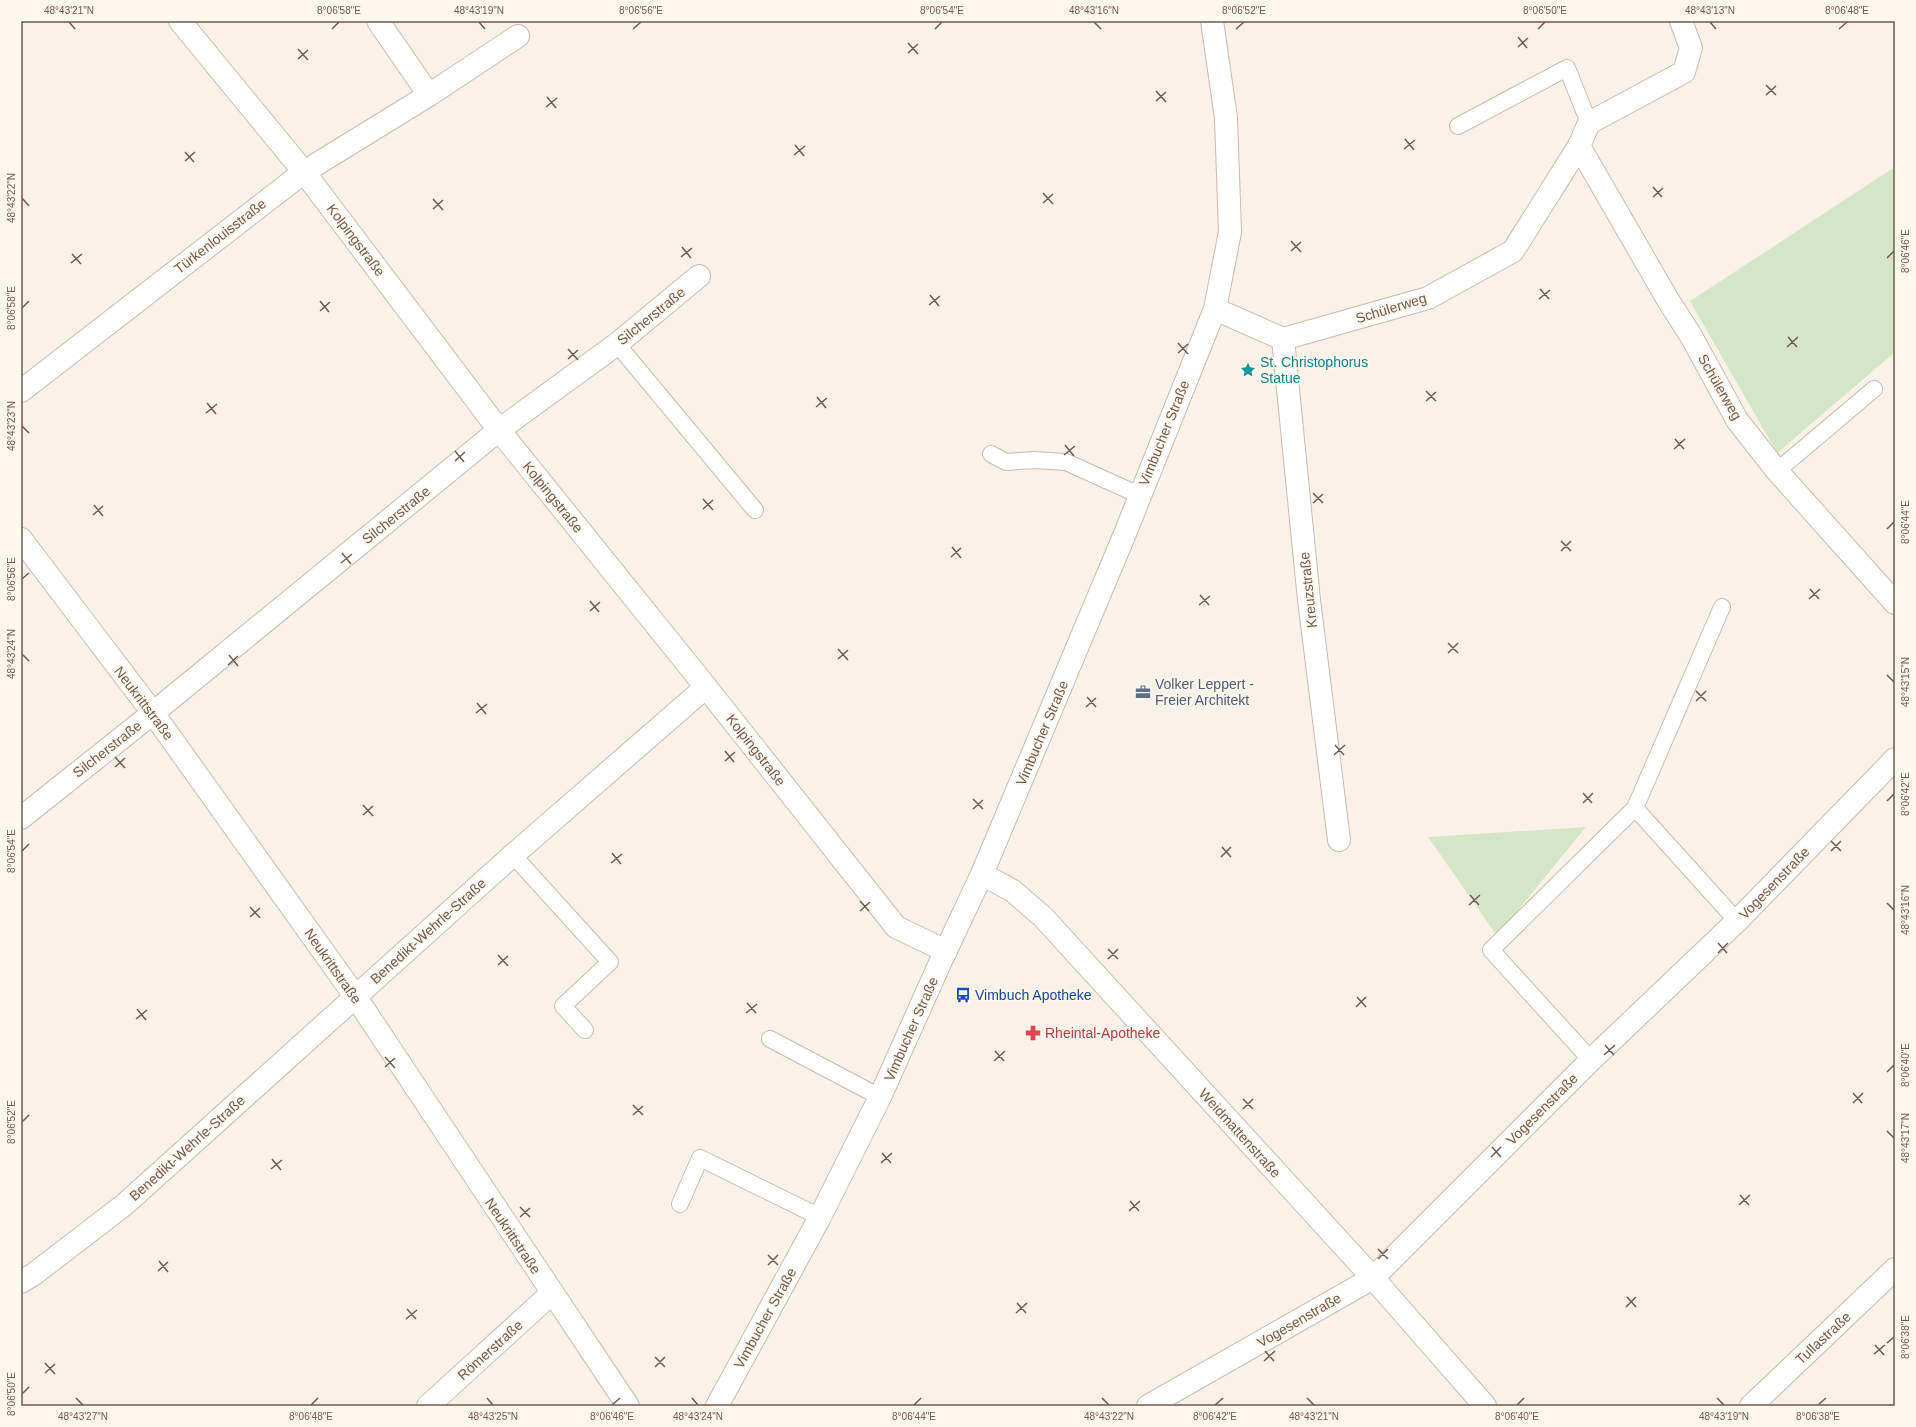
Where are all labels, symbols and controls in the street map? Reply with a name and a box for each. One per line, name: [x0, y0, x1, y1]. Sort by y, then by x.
text: 48°43'21"N: [44, 5, 94, 16]
text: 8°06'58"E: [317, 5, 361, 16]
text: 48°43'19"N: [454, 5, 504, 16]
text: 8°06'56"E: [619, 5, 663, 16]
text: 8°06'54"E: [920, 5, 964, 16]
text: 48°43'16"N: [1069, 5, 1119, 16]
text: 8°06'52"E: [1222, 5, 1266, 16]
text: 8°06'50"E: [1523, 5, 1567, 16]
text: 48°43'13"N: [1685, 5, 1735, 16]
text: 8°06'48"E: [1825, 5, 1869, 16]
text: 48°43'22"N: [6, 173, 17, 223]
street label: Türkenlouisstraße: [171, 195, 269, 277]
street label: Kolpingstraße: [324, 201, 389, 279]
text: 8°06'46"E: [1900, 229, 1911, 273]
street label: Silcherstraße: [614, 284, 688, 348]
text: 8°06'58"E: [6, 286, 17, 330]
street label: Schülerweg: [1354, 290, 1428, 326]
street label: Schülerweg: [1695, 351, 1745, 423]
place label: St. Christophorus Statue: [1260, 354, 1368, 386]
place icon: St. Christophorus Statue: [1239, 361, 1257, 379]
street label: Vimbucher Straße: [1135, 378, 1193, 488]
text: 48°43'23"N: [6, 401, 17, 451]
street label: Kolpingstraße: [520, 458, 587, 536]
street label: Silcherstraße: [359, 483, 433, 547]
text: 8°06'44"E: [1900, 500, 1911, 544]
street label: Kreuzstraße: [1296, 551, 1320, 629]
text: 8°06'56"E: [6, 557, 17, 601]
text: 48°43'24"N: [6, 629, 17, 679]
text: 48°43'15"N: [1900, 657, 1911, 707]
street label: Neukrittstraße: [111, 663, 177, 743]
place label: Volker Leppert - Freier Architekt: [1155, 676, 1254, 708]
street label: Vimbucher Straße: [1013, 678, 1071, 788]
office icon: Volker Leppert - Freier Architekt: [1134, 683, 1152, 701]
street label: Kolpingstraße: [723, 711, 789, 789]
street label: Silcherstraße: [70, 717, 145, 781]
text: 8°06'42"E: [1900, 772, 1911, 816]
text: 8°06'54"E: [6, 829, 17, 873]
street label: Vogesenstraße: [1736, 843, 1813, 922]
street label: Benedikt-Wehrle-Straße: [367, 875, 489, 987]
text: 48°43'16"N: [1900, 885, 1911, 935]
street label: Neukrittstraße: [301, 925, 365, 1007]
street label: Vimbucher Straße: [881, 974, 941, 1084]
bus stop icon: Vimbuch Apotheke: [954, 986, 972, 1004]
place label: Vimbuch Apotheke: [975, 987, 1092, 1003]
pharmacy icon: Rheintal-Apotheke: [1024, 1024, 1042, 1042]
place label: Rheintal-Apotheke: [1045, 1025, 1160, 1041]
text: 8°06'40"E: [1900, 1043, 1911, 1087]
street label: Vogesenstraße: [1503, 1070, 1581, 1148]
street label: Weidmattenstraße: [1196, 1085, 1284, 1181]
street label: Benedikt-Wehrle-Straße: [126, 1092, 248, 1204]
text: 8°06'52"E: [6, 1100, 17, 1144]
text: 48°43'17"N: [1900, 1113, 1911, 1163]
street label: Neukrittstraße: [482, 1195, 544, 1277]
street label: Vimbucher Straße: [731, 1265, 799, 1371]
street label: Vogesenstraße: [1254, 1289, 1344, 1350]
street label: Tullastraße: [1792, 1308, 1854, 1368]
text: 8°06'38"E: [1900, 1315, 1911, 1359]
street label: Römerstraße: [454, 1317, 526, 1383]
text: 8°06'50"E: [6, 1372, 17, 1416]
text: 48°43'27"N: [58, 1411, 108, 1422]
text: 8°06'48"E: [289, 1411, 333, 1422]
text: 48°43'25"N: [468, 1411, 518, 1422]
text: 8°06'46"E: [590, 1411, 634, 1422]
text: 48°43'24"N: [673, 1411, 723, 1422]
text: 8°06'44"E: [892, 1411, 936, 1422]
text: 48°43'22"N: [1084, 1411, 1134, 1422]
text: 8°06'42"E: [1193, 1411, 1237, 1422]
text: 48°43'21"N: [1289, 1411, 1339, 1422]
text: 8°06'40"E: [1495, 1411, 1539, 1422]
text: 48°43'19"N: [1699, 1411, 1749, 1422]
text: 8°06'38"E: [1796, 1411, 1840, 1422]

